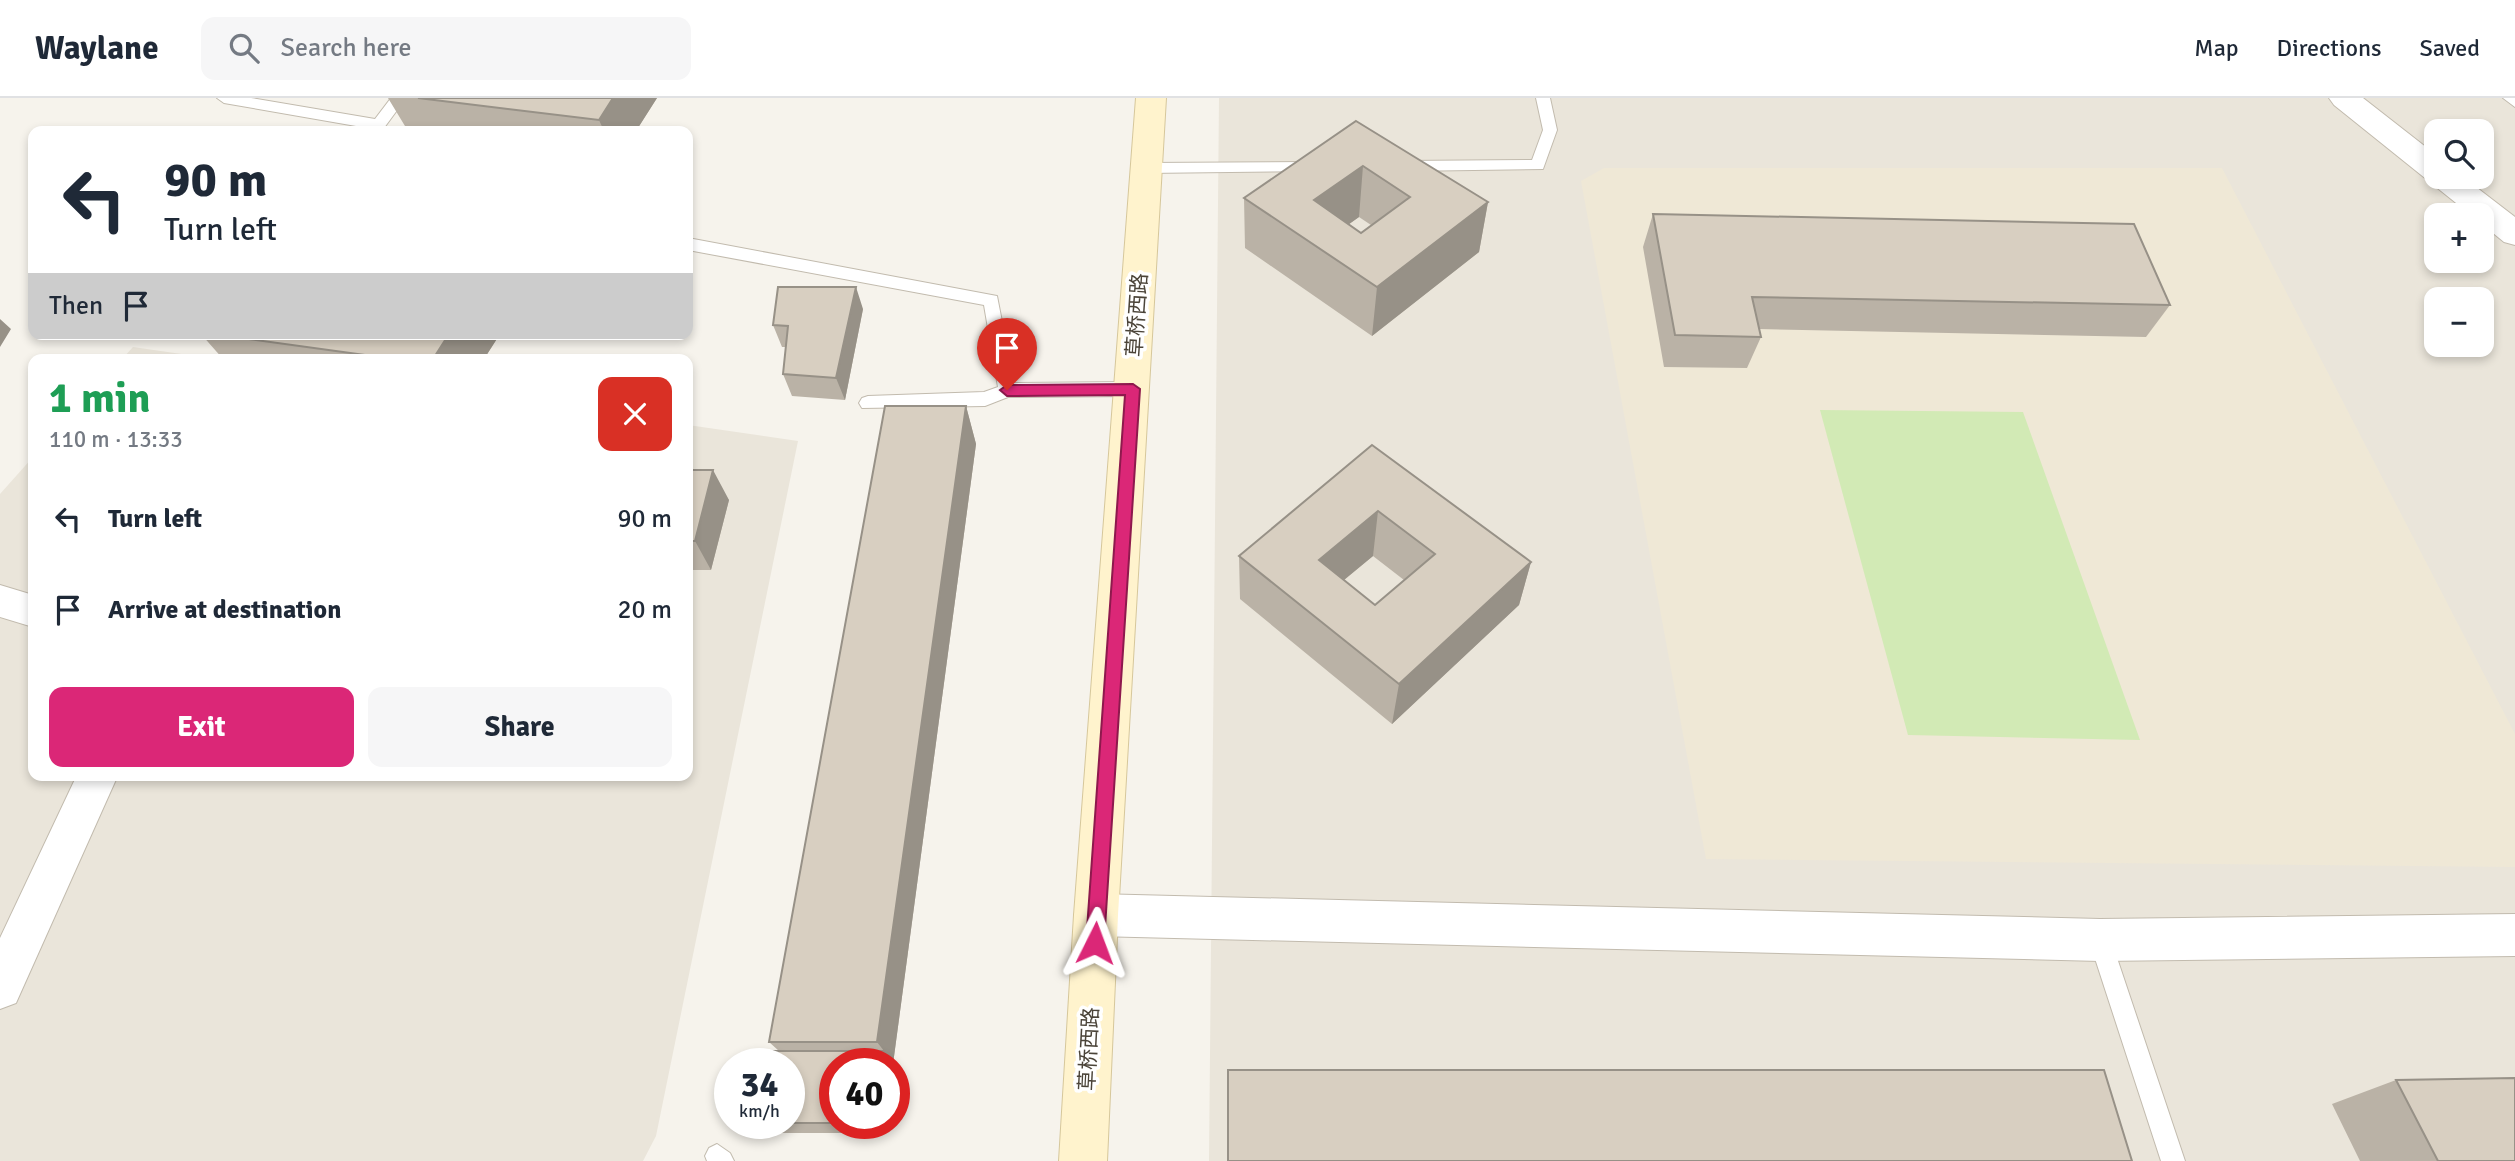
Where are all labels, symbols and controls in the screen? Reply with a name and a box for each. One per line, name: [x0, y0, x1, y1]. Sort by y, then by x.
search box: [201, 17, 691, 80]
text: Waylane: [35, 28, 159, 69]
icon: search: [225, 29, 263, 67]
text: Search here: [281, 32, 412, 64]
text: Map: [2194, 33, 2239, 63]
text: Directions: [2277, 33, 2382, 63]
text: Saved: [2420, 33, 2480, 63]
map controls: [2424, 119, 2494, 357]
button: search: [2424, 119, 2494, 189]
text: 90 m: [164, 150, 267, 210]
icon: left: [49, 154, 140, 245]
button: +: [2424, 203, 2494, 273]
text: Turn left: [164, 210, 277, 249]
street label: 草桥西路: [1121, 272, 1153, 358]
icon: arrive: [117, 287, 155, 325]
button: −: [2424, 287, 2494, 357]
text: Then: [49, 290, 103, 322]
pin: [977, 318, 1037, 390]
icon: arrive: [988, 329, 1026, 367]
text: 1 min: [49, 373, 150, 424]
button: close: [598, 377, 672, 451]
text: 110 m · 13:33: [49, 425, 183, 454]
icon: left: [49, 500, 87, 538]
text: Turn left: [108, 503, 202, 535]
text: 90 m: [617, 503, 672, 535]
icon: arrive: [49, 591, 87, 629]
text: Arrive at destination: [108, 594, 341, 626]
text: 20 m: [617, 594, 672, 626]
button: Exit: [49, 687, 354, 767]
button: Share: [368, 687, 672, 767]
position arrow: [1058, 906, 1132, 980]
street label: 草桥西路: [1074, 1006, 1104, 1092]
speed limit sign: 40: [819, 1048, 910, 1139]
text: 34: [741, 1063, 778, 1106]
text: km/h: [739, 1100, 780, 1122]

